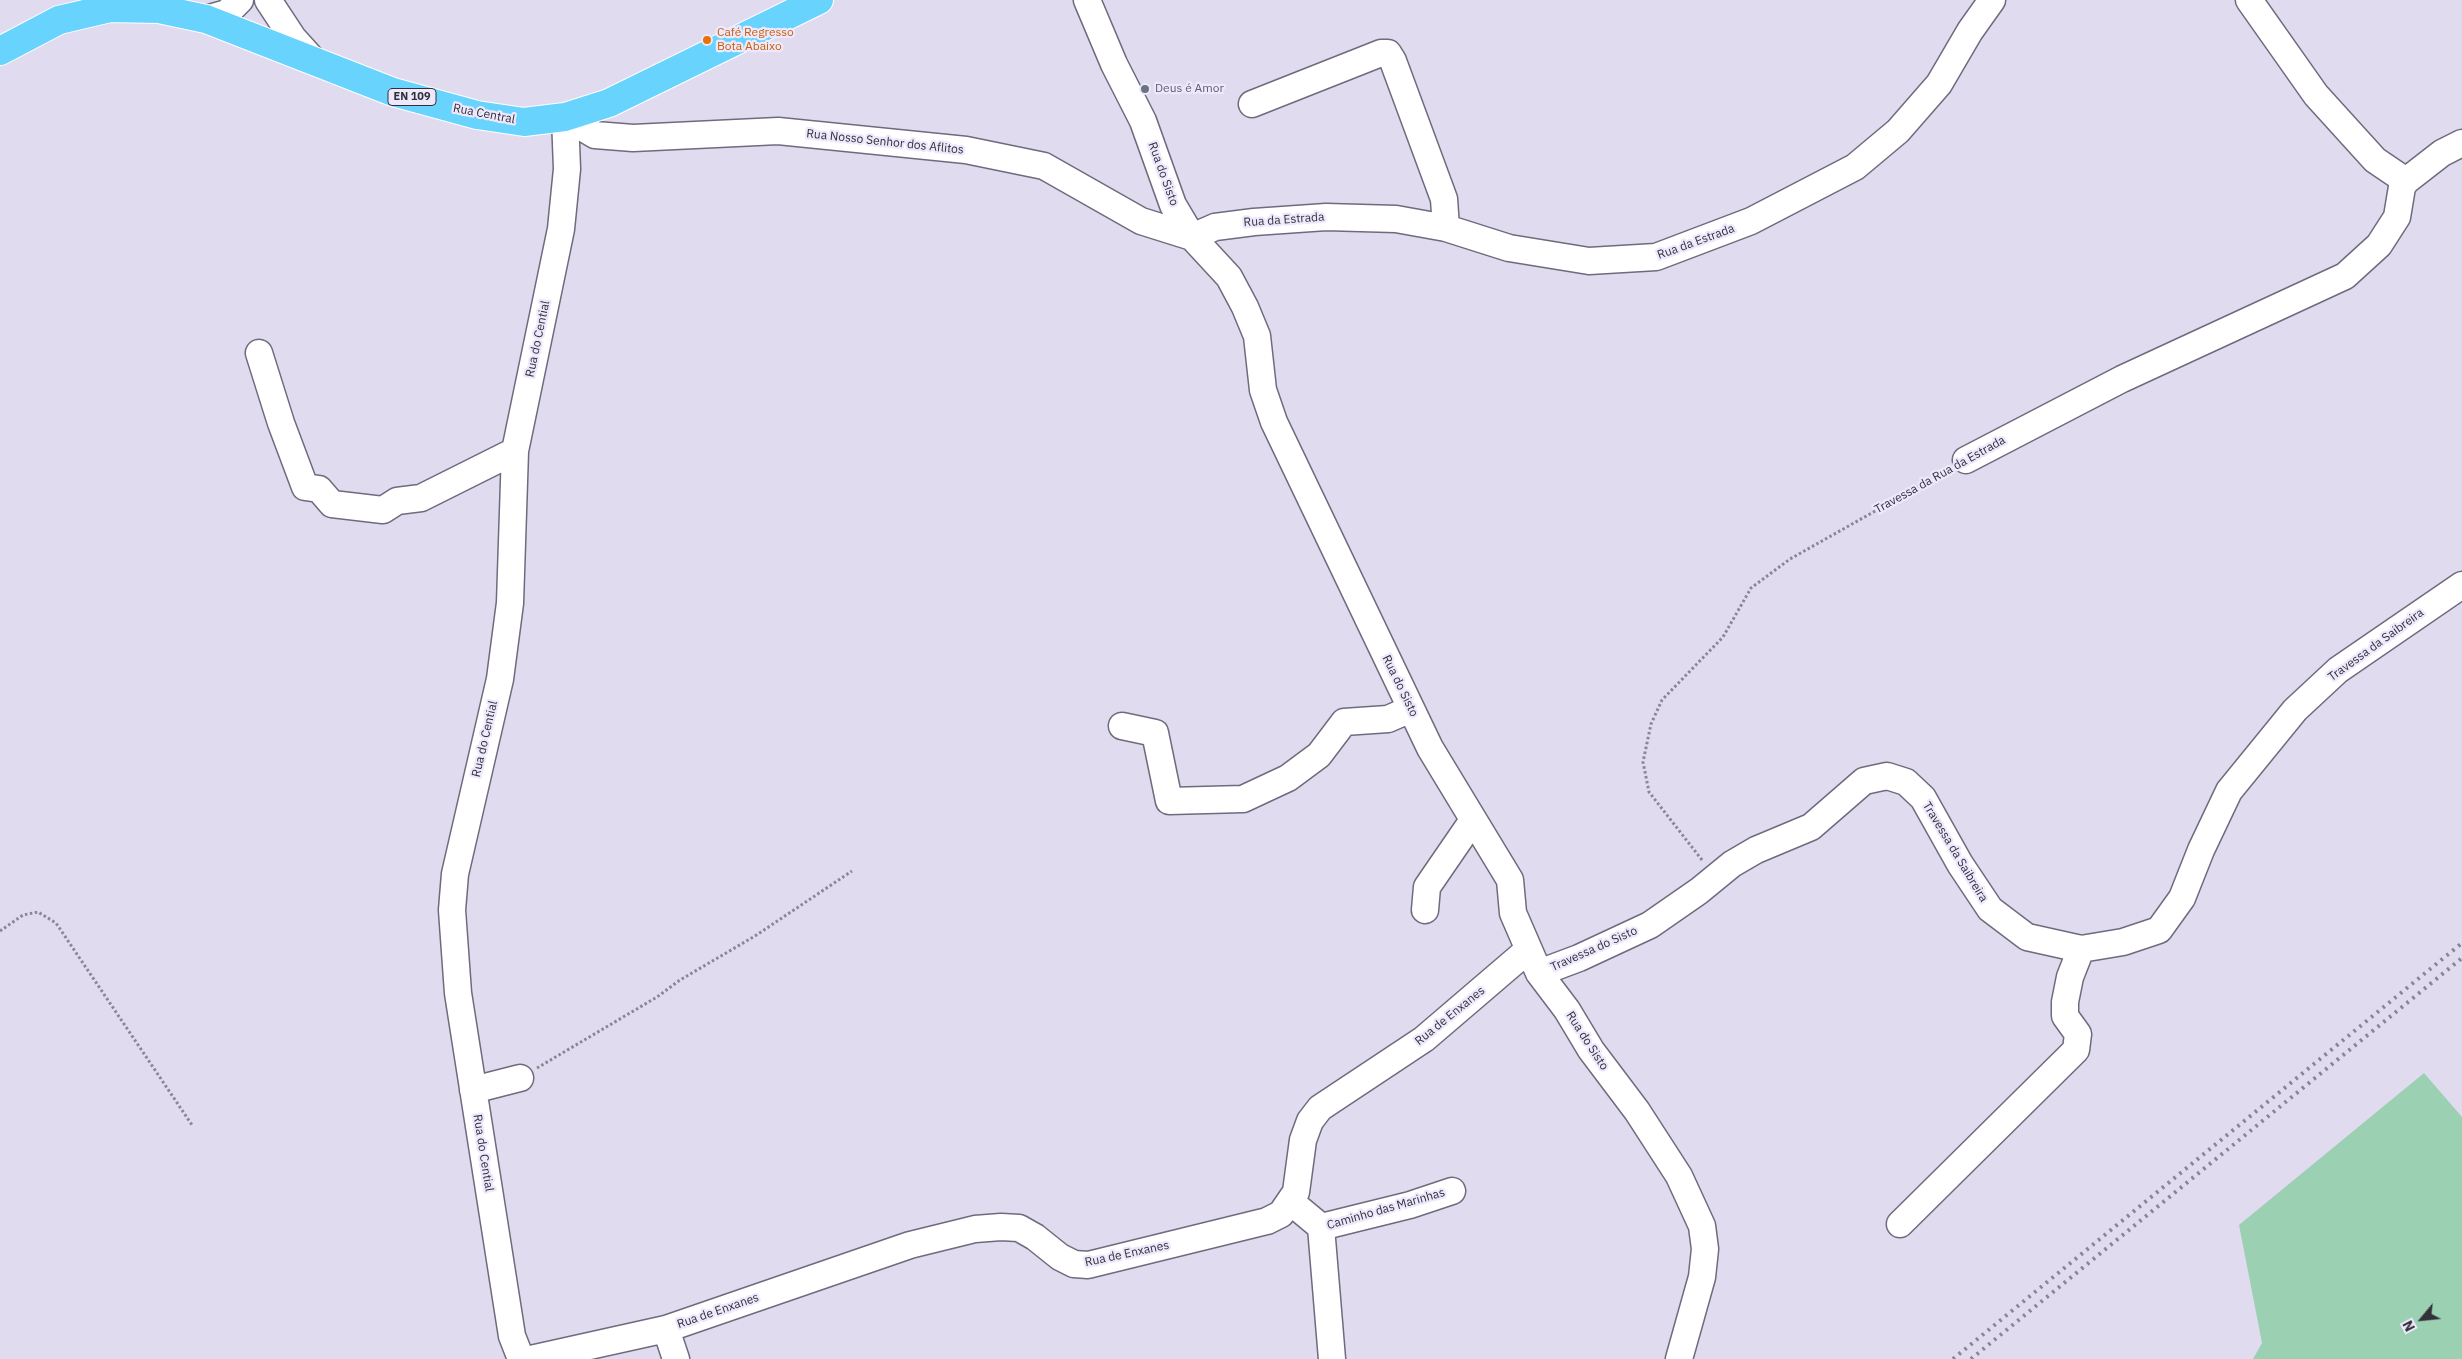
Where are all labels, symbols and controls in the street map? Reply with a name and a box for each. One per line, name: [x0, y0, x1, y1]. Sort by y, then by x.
place label: Café Regresso Bota Abaixo: [717, 26, 794, 54]
marker: Café Regresso Bota Abaixo: [701, 34, 713, 46]
place label: Deus é Amor: [1155, 82, 1224, 96]
marker: Deus é Amor: [1139, 83, 1151, 95]
road number: EN 109: [388, 88, 436, 105]
street label: Rua Central: [452, 101, 516, 127]
street label: Rua Nosso Senhor dos Aflitos: [806, 127, 964, 157]
street label: Rua do Sisto: [1145, 140, 1181, 208]
street label: Rua da Estrada: [1243, 210, 1325, 230]
street label: Rua da Estrada: [1655, 221, 1737, 263]
street label: Rua do Cential: [523, 299, 553, 379]
street label: Travessa da Rua da Estrada: [1872, 433, 2008, 517]
street label: Travessa da Saibreira: [2325, 606, 2427, 684]
street label: Rua do Sisto: [1379, 653, 1421, 719]
street label: Rua do Cential: [469, 699, 501, 779]
street label: Travessa da Saibreira: [1919, 799, 1991, 905]
street label: Travessa do Sisto: [1548, 923, 1640, 975]
street label: Rua de Enxanes: [1412, 983, 1488, 1049]
street label: Rua do Sisto: [1563, 1009, 1611, 1073]
street label: Rua do Cential: [470, 1113, 496, 1193]
street label: Caminho das Marinhas: [1325, 1185, 1447, 1233]
street label: Rua de Enxanes: [1084, 1238, 1170, 1270]
street label: Rua de Enxanes: [675, 1290, 761, 1332]
north arrow: [2397, 1294, 2447, 1344]
text: N: [2398, 1317, 2419, 1335]

